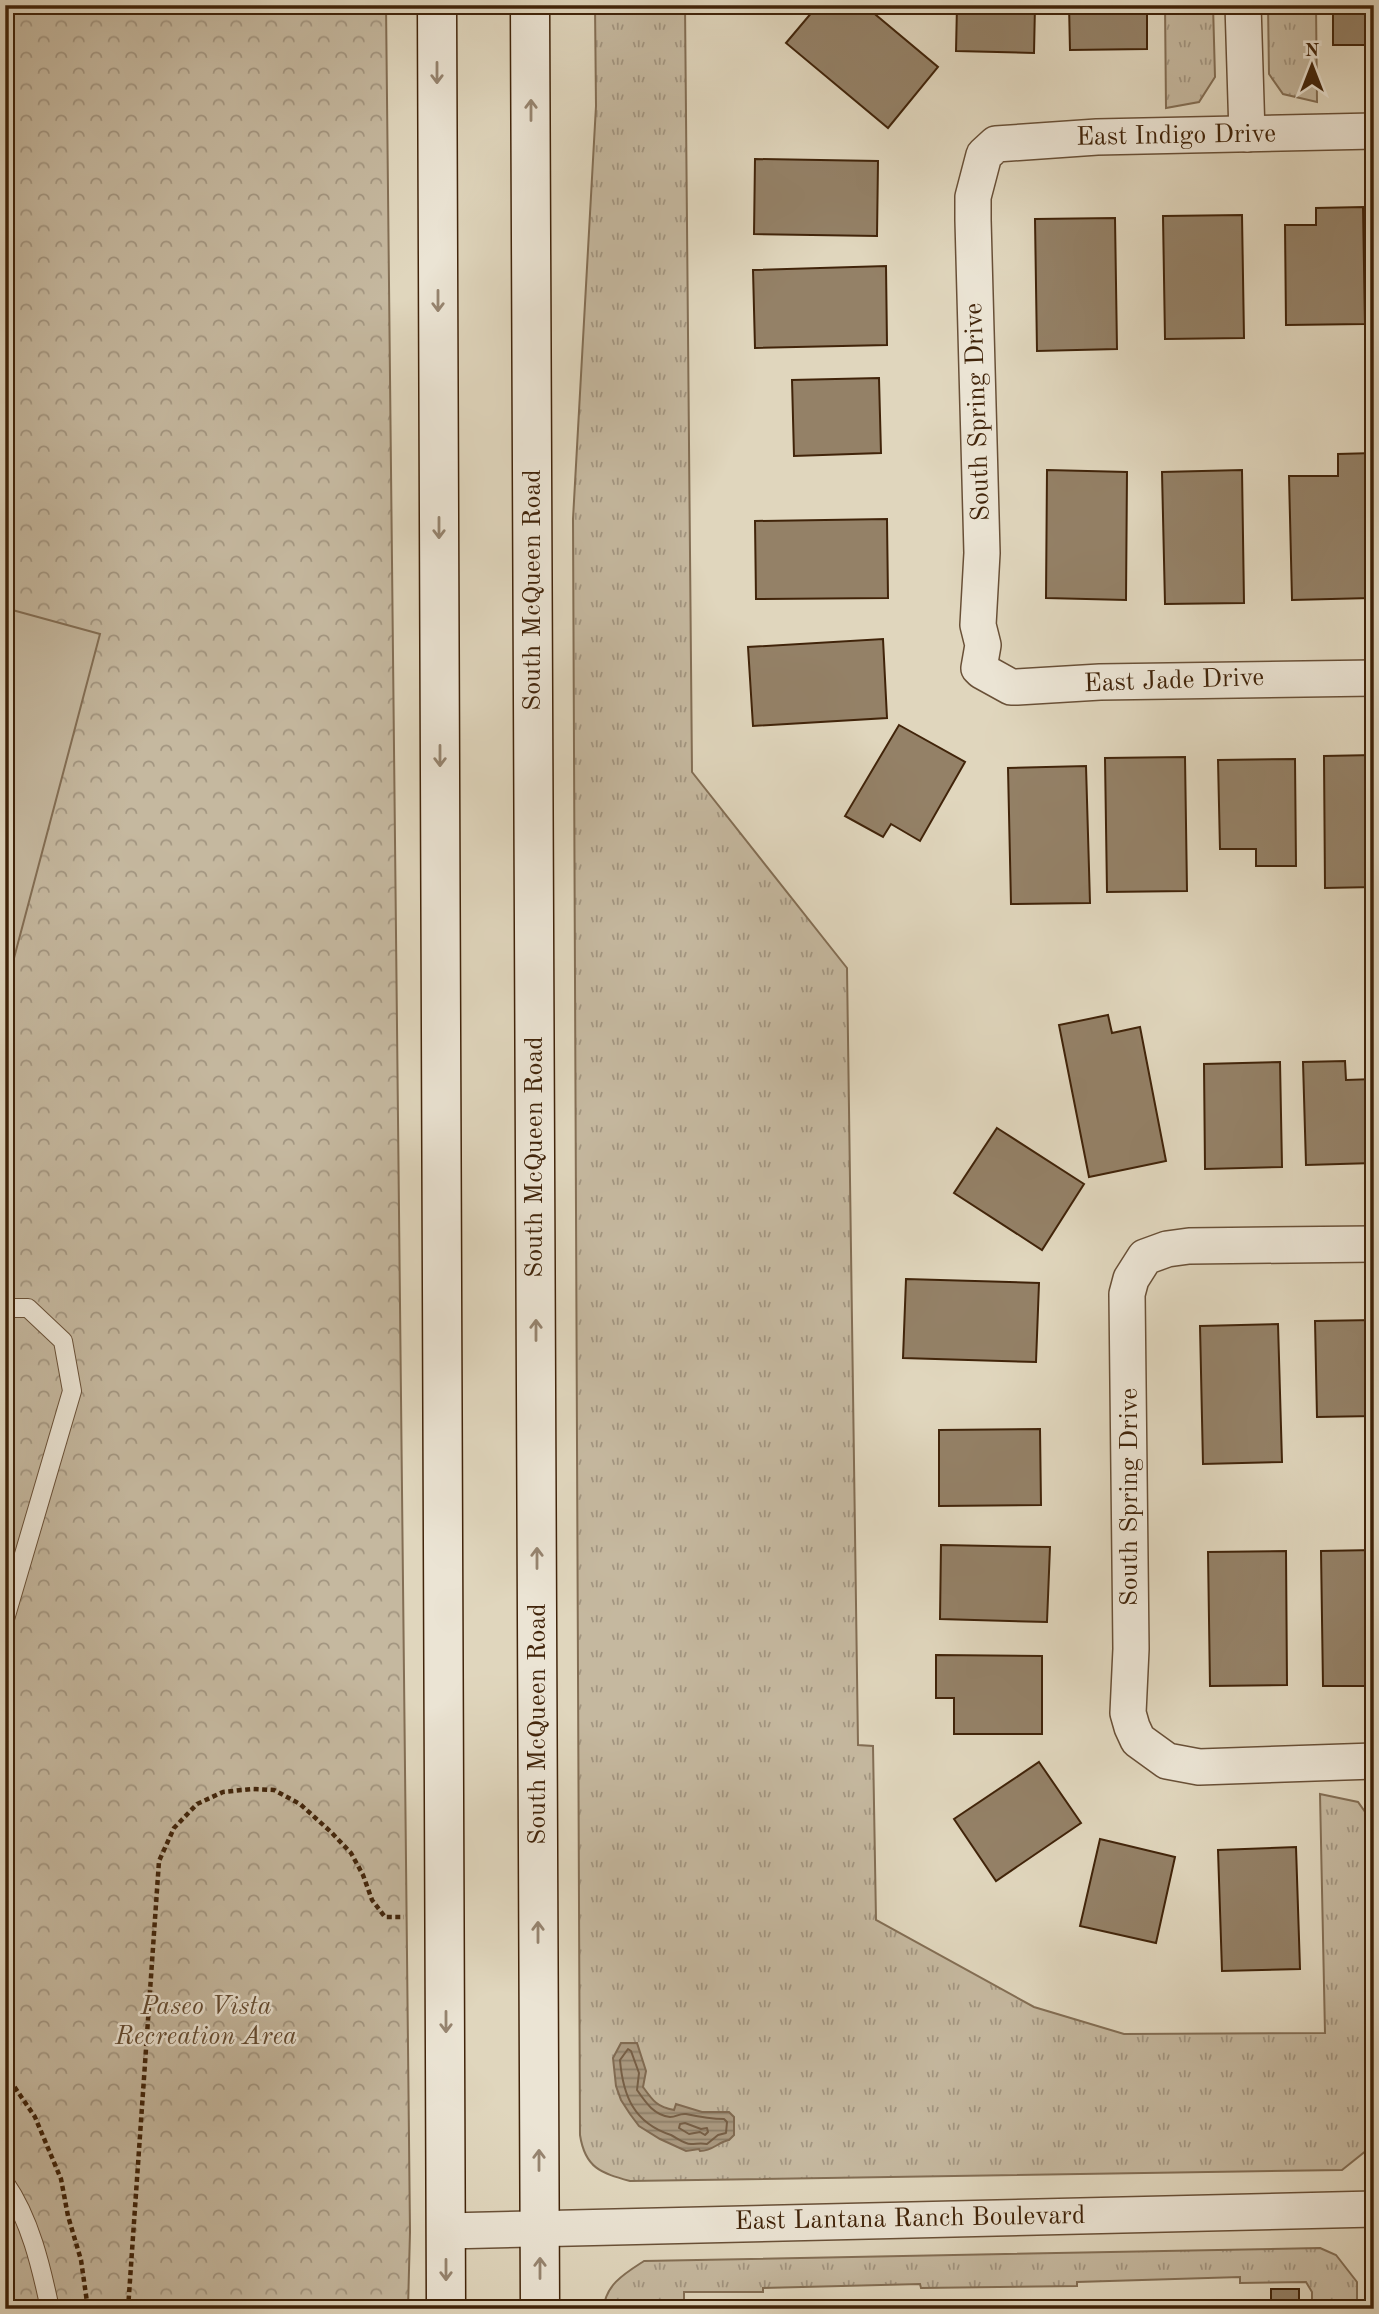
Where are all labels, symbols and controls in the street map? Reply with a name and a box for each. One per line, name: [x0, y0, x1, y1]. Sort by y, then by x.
north arrow: [1278, 32, 1348, 102]
text: N: [1305, 42, 1320, 61]
one-way arrow: [430, 62, 444, 85]
one-way arrow: [524, 99, 537, 122]
street label: East Indigo Drive: [1076, 121, 1276, 151]
one-way arrow: [431, 289, 445, 312]
street label: South Spring Drive: [961, 302, 995, 522]
street label: South McQueen Road: [520, 469, 546, 711]
one-way arrow: [432, 517, 446, 540]
street label: East Jade Drive: [1083, 665, 1265, 697]
one-way arrow: [433, 744, 447, 767]
street label: South McQueen Road: [522, 1036, 548, 1278]
one-way arrow: [529, 1319, 543, 1342]
street label: South Spring Drive: [1117, 1388, 1143, 1606]
one-way arrow: [530, 1546, 544, 1569]
street label: South McQueen Road: [525, 1603, 551, 1845]
one-way arrow: [532, 1921, 545, 1944]
park label: Paseo Vista Recreation Area: [114, 1994, 297, 2050]
one-way arrow: [439, 2010, 453, 2033]
one-way arrow: [533, 2148, 546, 2171]
street label: East Lantana Ranch Boulevard: [734, 2203, 1086, 2235]
one-way arrow: [533, 2257, 547, 2280]
one-way arrow: [439, 2258, 453, 2281]

